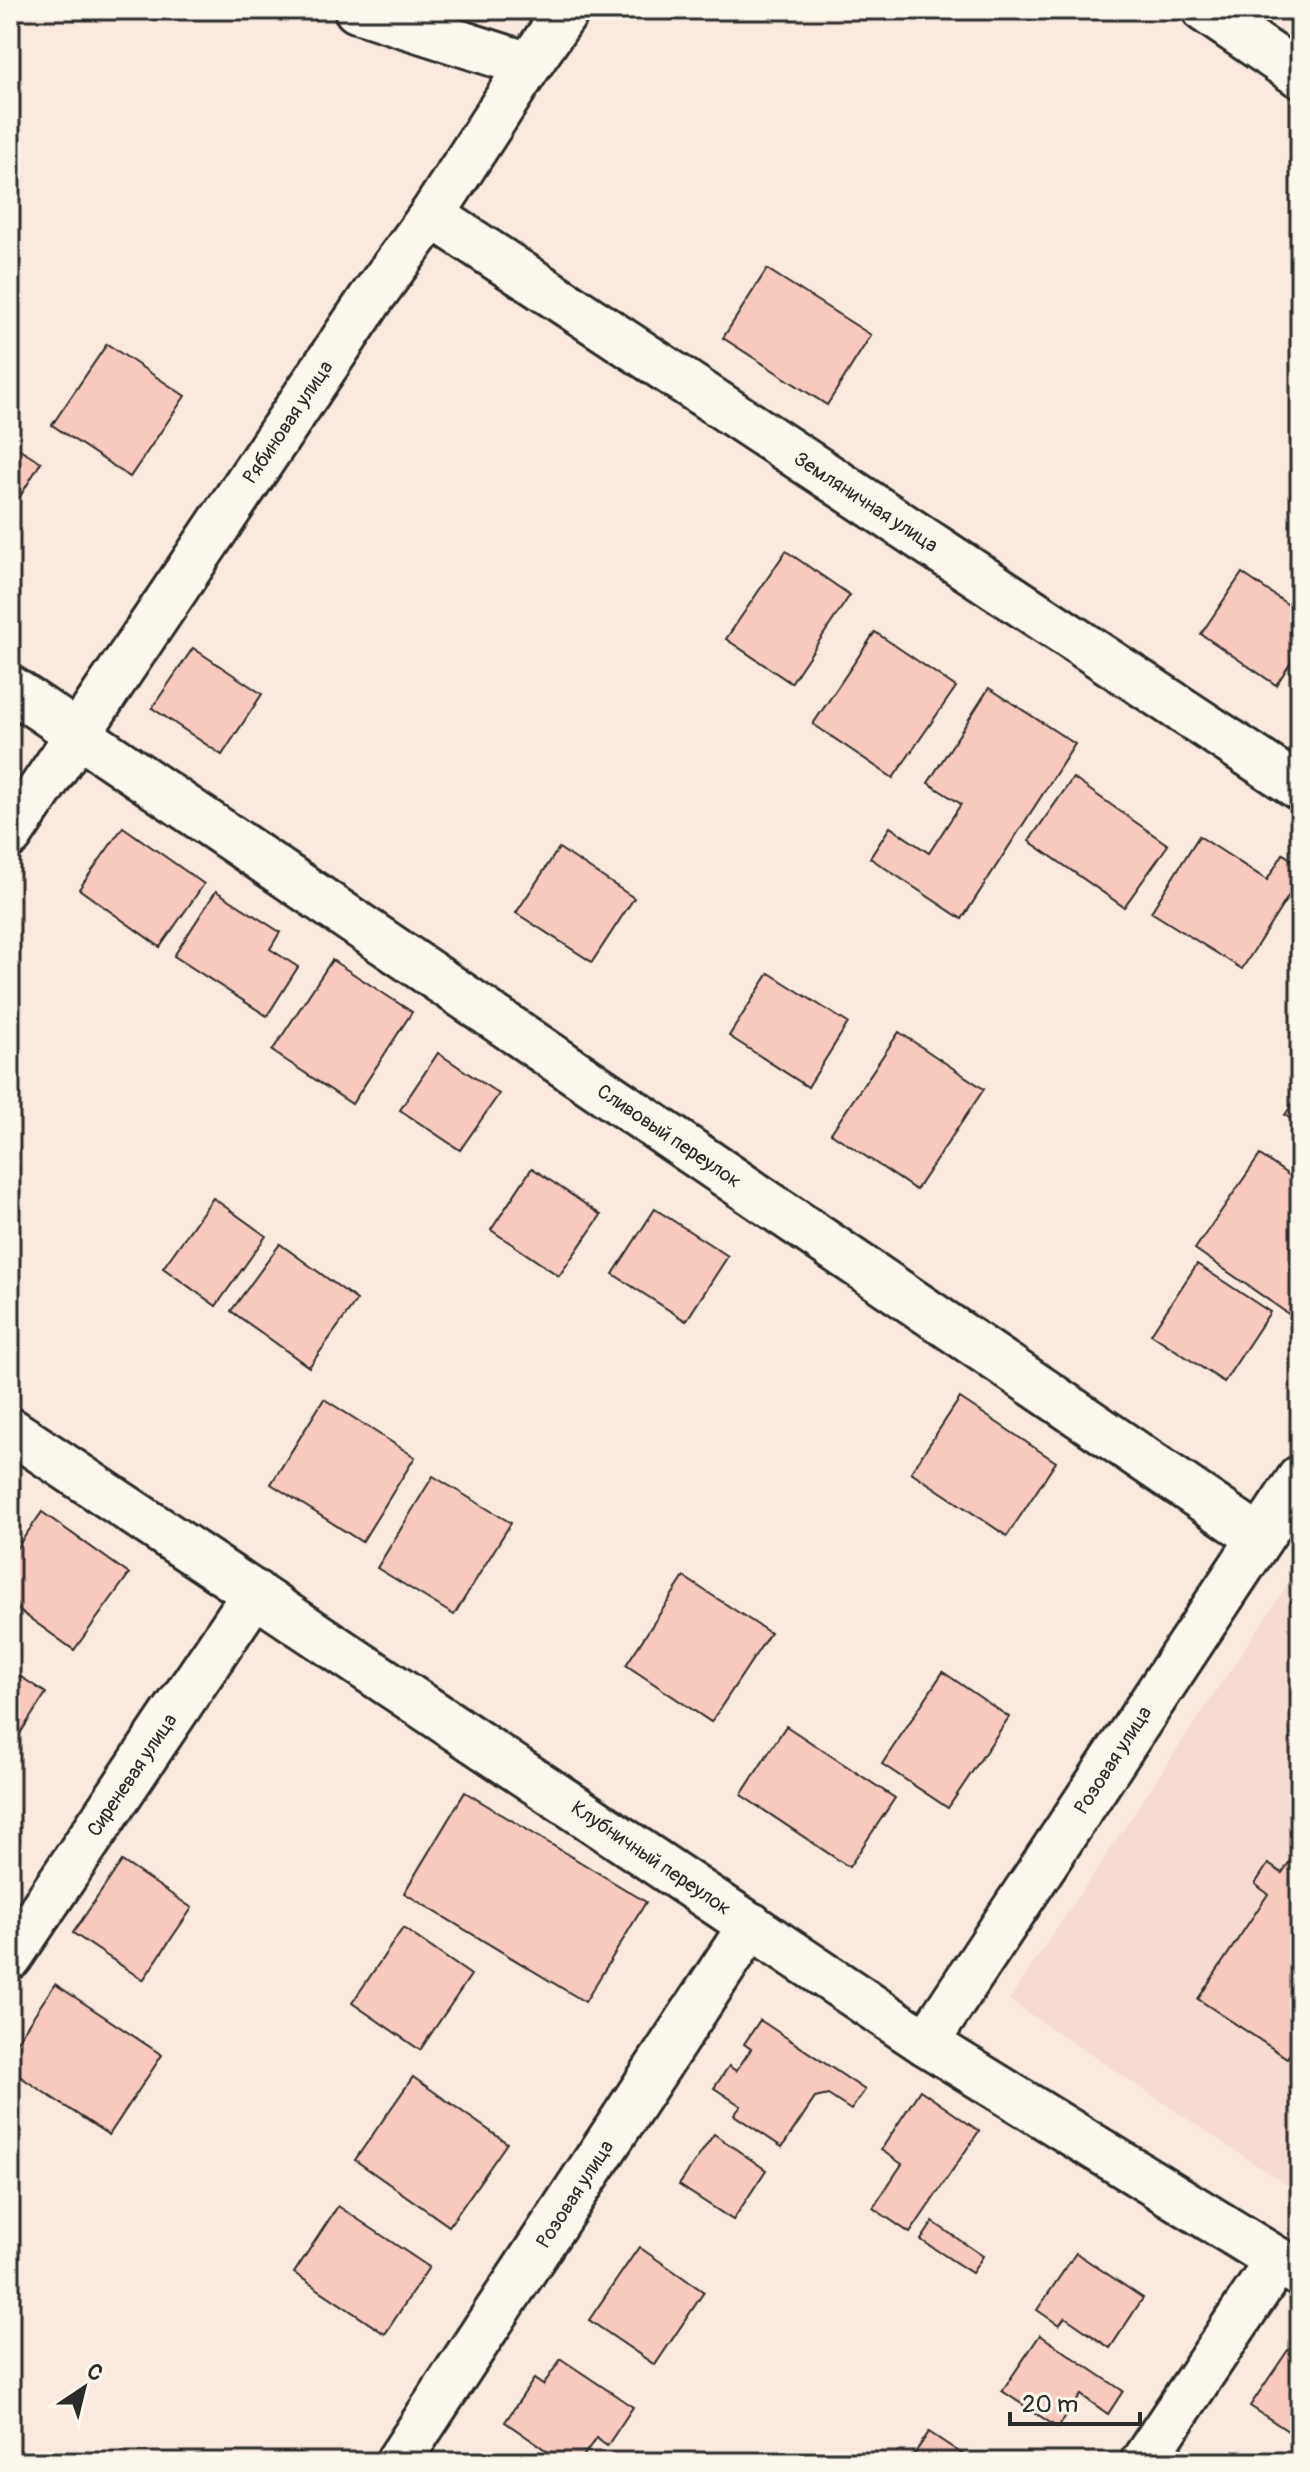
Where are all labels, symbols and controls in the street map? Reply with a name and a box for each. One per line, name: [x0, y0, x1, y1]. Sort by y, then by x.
street label: Рябиновая улица: [238, 356, 338, 488]
street label: Земляничная улица: [789, 446, 943, 558]
street label: Сливовый переулок: [592, 1079, 746, 1193]
street label: Розовая улица: [1069, 1701, 1157, 1819]
street label: Сиреневая улица: [82, 1709, 182, 1841]
street label: Клубничный переулок: [566, 1795, 736, 1921]
street label: Розовая улица: [531, 2135, 619, 2253]
north arrow: [44, 2348, 124, 2428]
text: С: [81, 2357, 109, 2388]
scale bar: [1010, 2376, 1140, 2426]
text: 20 m: [1022, 2390, 1078, 2419]

